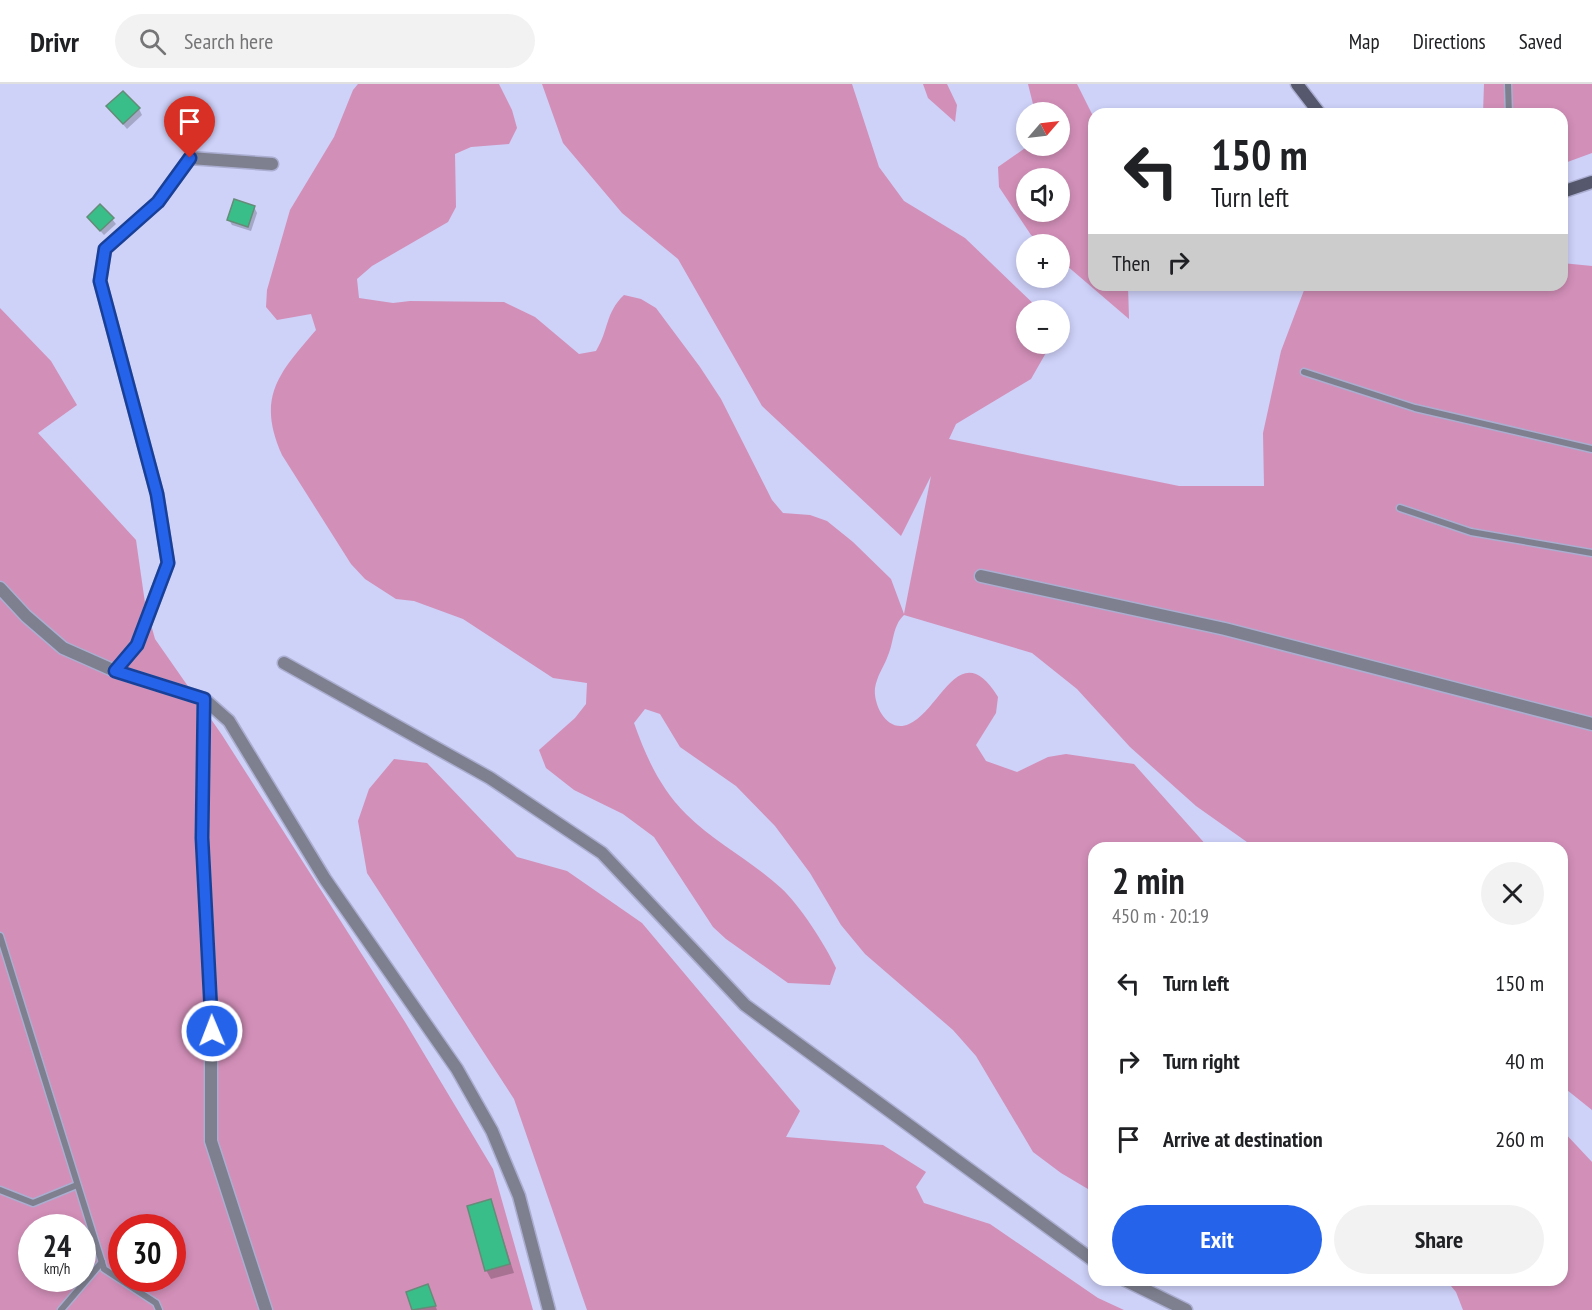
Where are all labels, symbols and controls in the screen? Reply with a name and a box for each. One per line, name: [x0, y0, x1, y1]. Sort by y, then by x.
search box: [115, 14, 535, 68]
text: Drivr: [30, 23, 79, 60]
icon: search: [136, 25, 169, 58]
text: Search here: [184, 27, 273, 55]
text: Map: [1349, 28, 1380, 55]
text: Directions: [1413, 28, 1486, 55]
text: Saved: [1519, 28, 1562, 55]
pin: [164, 96, 215, 158]
north arrow: [1016, 102, 1070, 156]
map controls: [1016, 102, 1070, 354]
icon: arrive: [173, 105, 206, 138]
text: 150 m: [1211, 127, 1308, 182]
icon: left: [1112, 132, 1190, 210]
button: sound: [1016, 168, 1070, 222]
text: Turn left: [1211, 180, 1289, 214]
button: +: [1016, 234, 1070, 288]
icon: right: [1162, 246, 1195, 279]
text: Then: [1112, 249, 1150, 277]
button: −: [1016, 300, 1070, 354]
text: 2 min: [1112, 857, 1185, 904]
button: close: [1481, 862, 1544, 925]
text: 450 m · 20:19: [1112, 903, 1209, 929]
icon: left: [1112, 967, 1145, 1000]
text: Turn left: [1163, 969, 1229, 997]
text: 150 m: [1495, 969, 1544, 997]
position arrow: [180, 999, 244, 1063]
icon: right: [1112, 1045, 1145, 1078]
text: Turn right: [1163, 1047, 1240, 1075]
text: 40 m: [1505, 1047, 1544, 1075]
icon: arrive: [1112, 1123, 1145, 1156]
text: Arrive at destination: [1163, 1125, 1323, 1153]
text: 260 m: [1495, 1125, 1544, 1153]
button: Exit: [1112, 1205, 1322, 1274]
button: Share: [1334, 1205, 1544, 1274]
speed limit sign: 30: [108, 1214, 186, 1292]
text: 24: [43, 1226, 71, 1265]
text: km/h: [44, 1259, 70, 1278]

